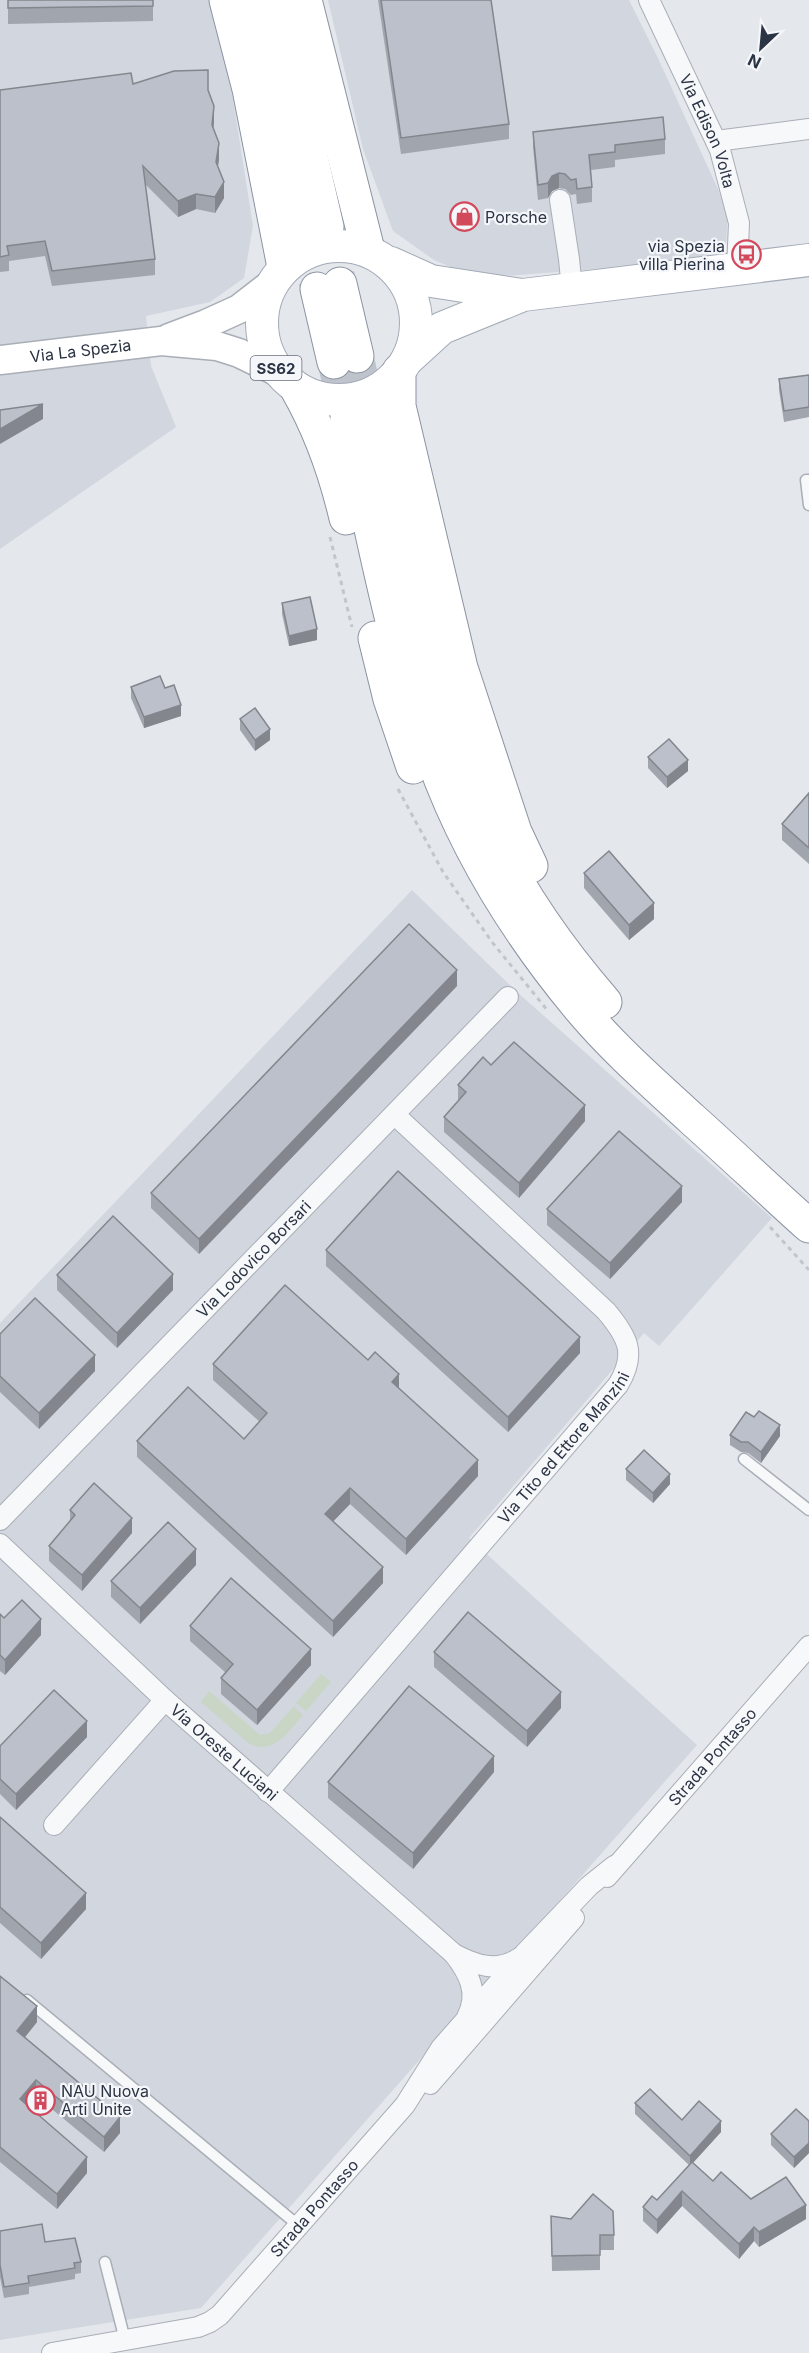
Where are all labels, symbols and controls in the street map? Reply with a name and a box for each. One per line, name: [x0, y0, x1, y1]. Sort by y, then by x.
north arrow: [731, 18, 791, 78]
text: N: [745, 50, 764, 73]
street label: Via Edison Volta: [675, 71, 740, 190]
shop icon: Porsche: [448, 201, 480, 233]
place label: Porsche: [485, 207, 547, 227]
place label: via Spezia villa Pierina: [639, 236, 725, 274]
bus stop icon: via Spezia villa Pierina: [730, 239, 762, 271]
street label: Via La Spezia: [29, 335, 132, 366]
road number: SS62: [250, 356, 302, 380]
street label: Via Lodovico Borsari: [192, 1196, 315, 1322]
street label: Via Tito ed Ettore Manzini: [493, 1369, 634, 1527]
street label: Via Oreste Luciani: [166, 1699, 282, 1805]
street label: Strada Pontasso: [664, 1703, 761, 1810]
place label: NAU Nuova Arti Unite: [61, 2081, 149, 2119]
building icon: NAU Nuova Arti Unite: [24, 2084, 56, 2116]
street label: Strada Pontasso: [266, 2155, 363, 2261]

